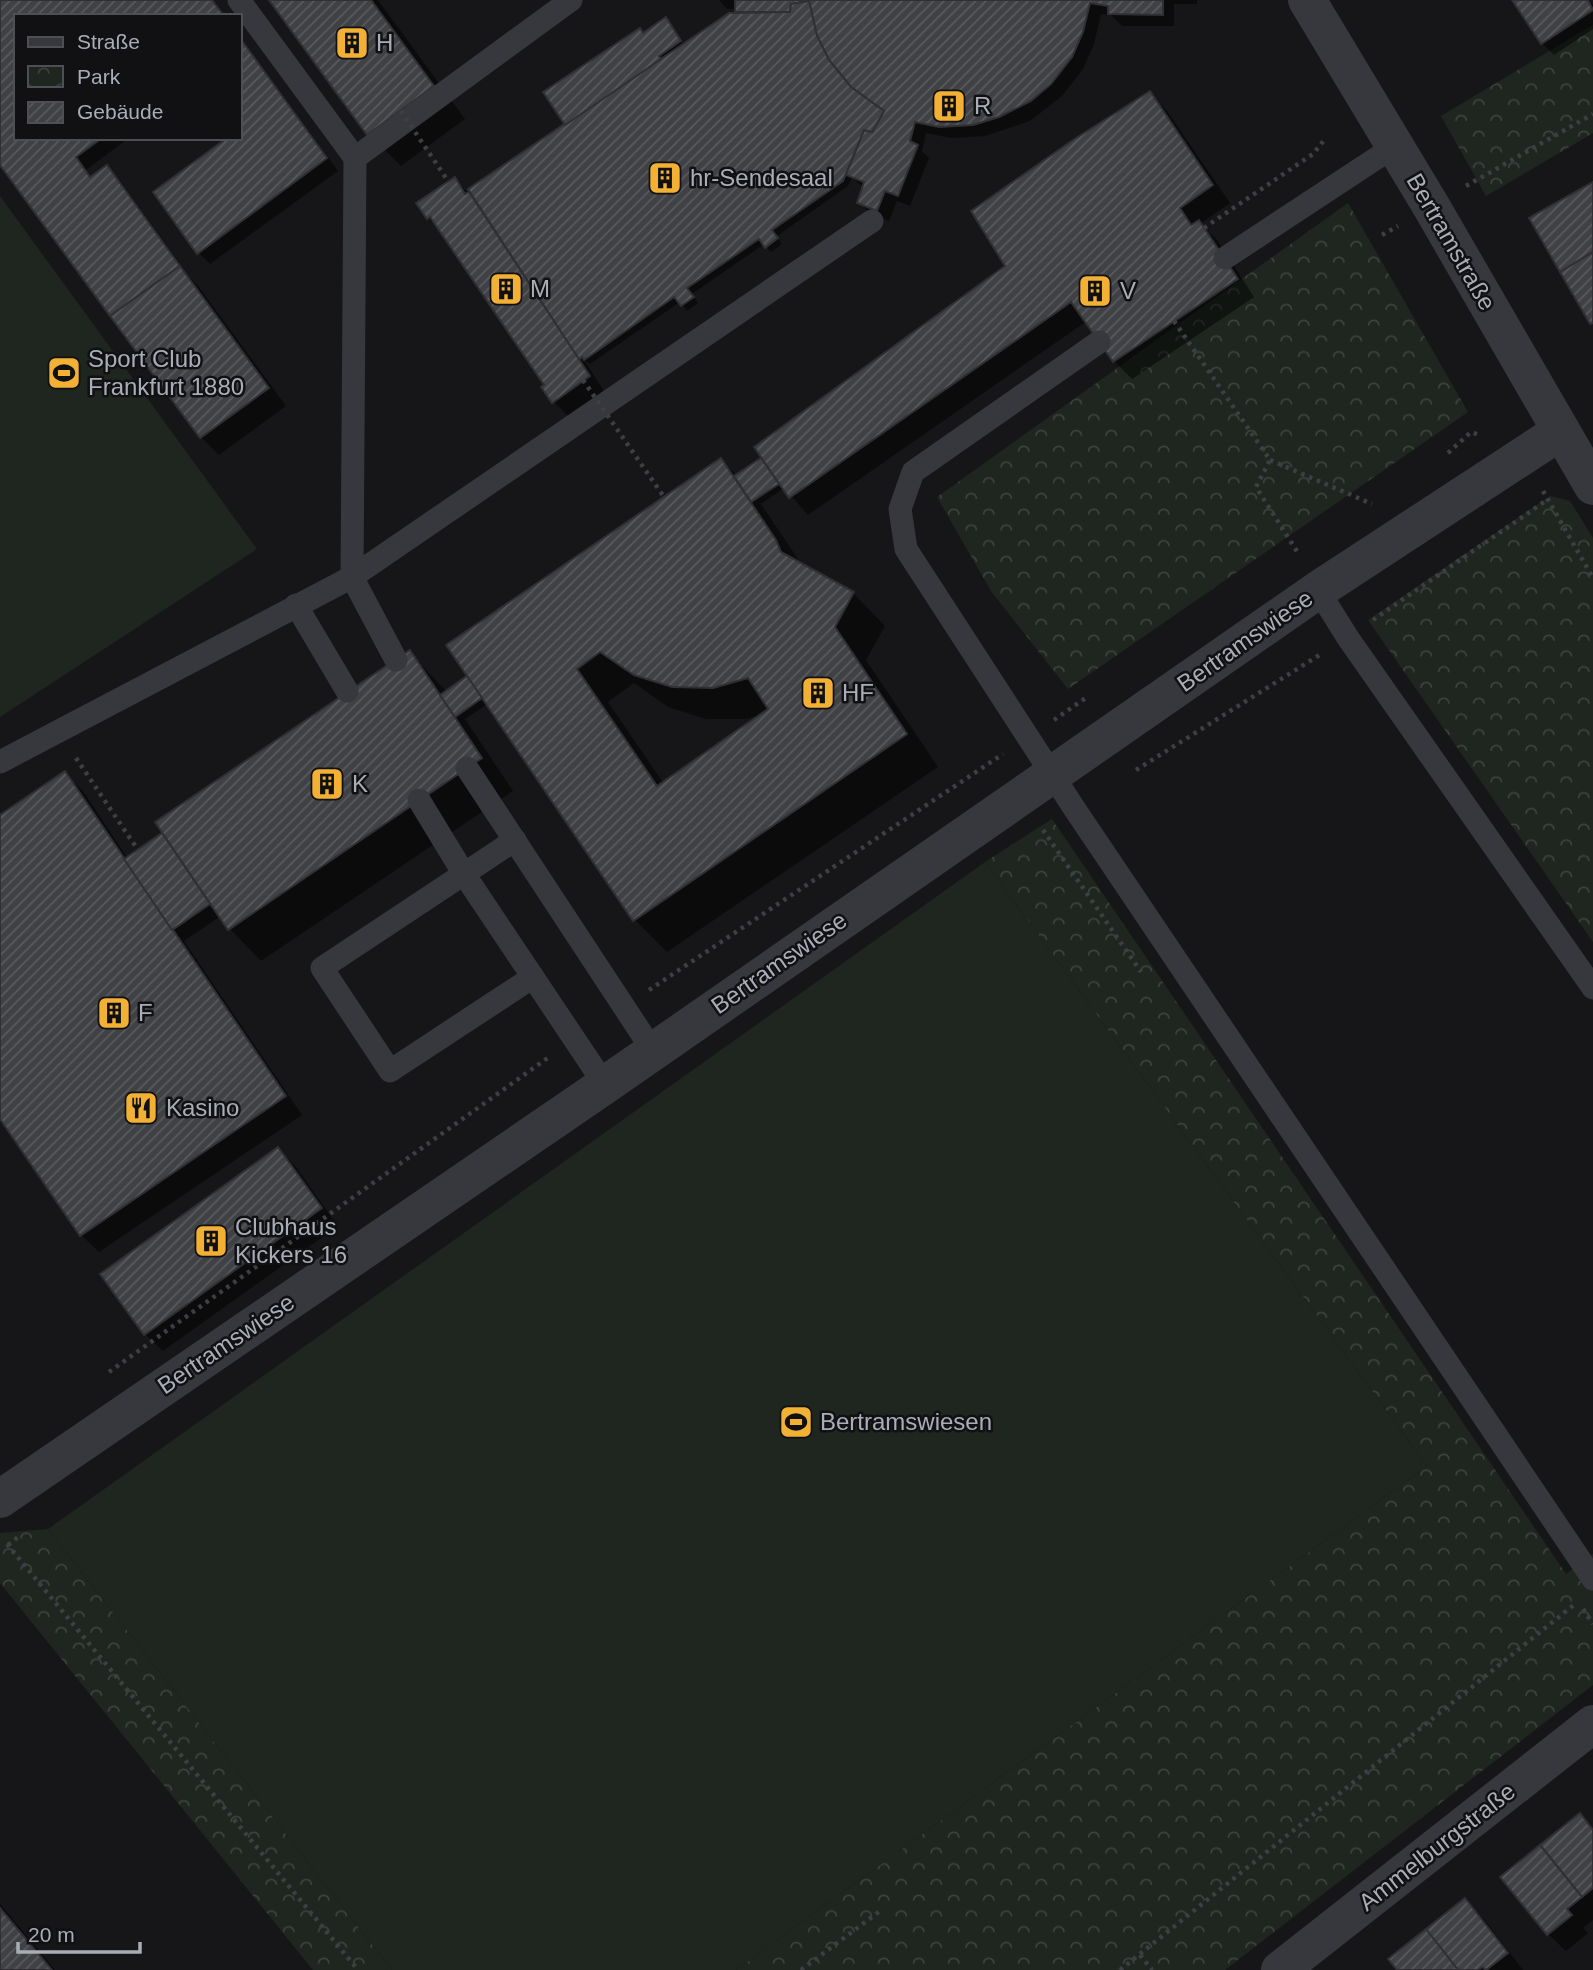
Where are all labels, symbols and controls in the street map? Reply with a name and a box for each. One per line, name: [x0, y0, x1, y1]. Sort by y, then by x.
legend: [14, 14, 242, 140]
building icon: H: [333, 24, 371, 62]
place label: H: [376, 29, 393, 56]
text: Straße: [77, 30, 140, 53]
text: Park: [77, 65, 121, 88]
building icon: R: [930, 87, 968, 125]
place label: R: [974, 92, 991, 119]
text: Gebäude: [77, 100, 163, 123]
building icon: hr-Sendesaal: [646, 159, 684, 197]
place label: hr-Sendesaal: [690, 164, 833, 191]
street label: Bertramstraße: [1401, 169, 1501, 315]
building icon: M: [487, 270, 525, 308]
building icon: V: [1076, 272, 1114, 310]
place label: M: [530, 275, 550, 302]
place label: V: [1120, 277, 1136, 304]
place label: Sport Club Frankfurt 1880: [88, 345, 244, 400]
sports icon: Sport Club Frankfurt 1880: [45, 354, 83, 392]
street label: Bertramswiese: [1172, 584, 1317, 697]
building icon: HF: [799, 674, 837, 712]
place label: HF: [842, 679, 874, 706]
building icon: K: [308, 765, 346, 803]
place label: K: [352, 770, 368, 797]
street label: Bertramswiese: [706, 906, 851, 1019]
building icon: F: [95, 994, 133, 1032]
place label: F: [138, 999, 153, 1026]
restaurant icon: Kasino: [122, 1089, 160, 1127]
place label: Kasino: [166, 1094, 239, 1121]
place label: Clubhaus Kickers 16: [235, 1213, 347, 1268]
building icon: Clubhaus Kickers 16: [192, 1222, 230, 1260]
street label: Bertramswiese: [152, 1288, 299, 1399]
sports icon: Bertramswiesen: [777, 1403, 815, 1441]
place label: Bertramswiesen: [820, 1408, 992, 1435]
street label: Ammelburgstraße: [1353, 1777, 1520, 1916]
scale bar: [18, 1910, 140, 1954]
text: 20 m: [28, 1923, 75, 1946]

